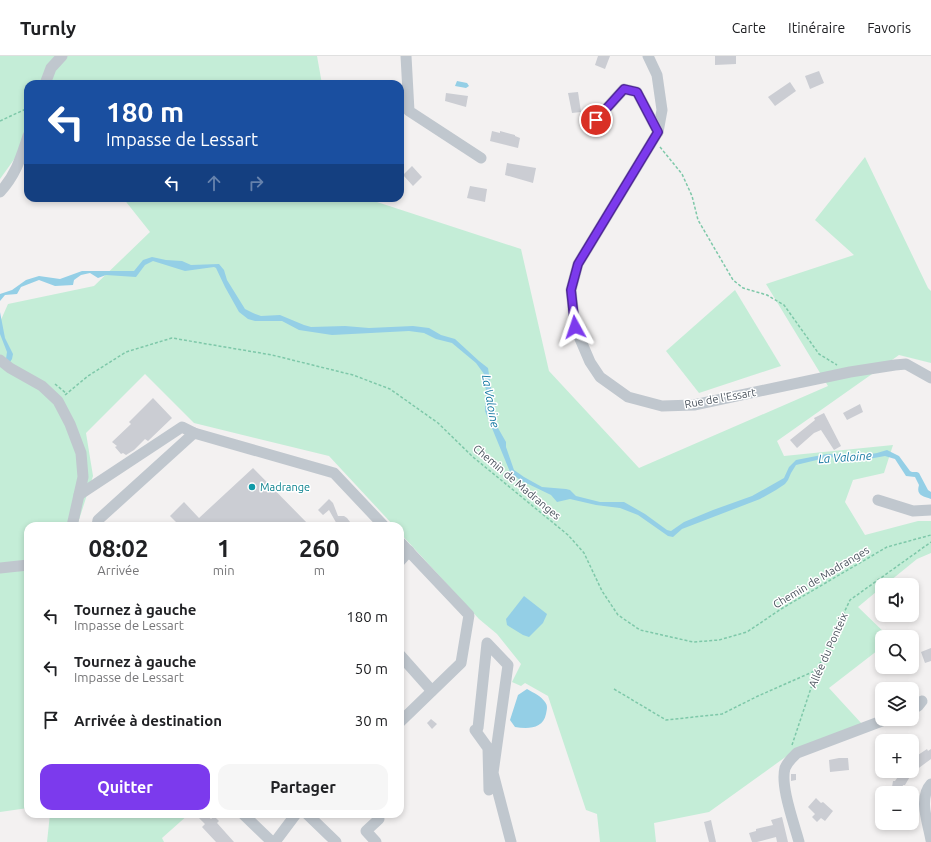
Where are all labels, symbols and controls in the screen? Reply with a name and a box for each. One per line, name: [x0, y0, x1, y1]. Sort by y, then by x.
text: Turnly: [20, 17, 76, 39]
text: Carte: [732, 20, 766, 36]
text: Itinéraire: [788, 20, 845, 36]
text: Favoris: [867, 20, 911, 36]
icon: left: [40, 96, 92, 148]
text: 180 m: [106, 96, 184, 127]
pin: [579, 103, 613, 137]
icon: arrive: [585, 109, 607, 131]
text: Impasse de Lessart: [106, 129, 258, 149]
icon: left: [161, 172, 183, 194]
icon: ahead: [203, 172, 225, 194]
icon: right: [245, 172, 267, 194]
position arrow: [554, 306, 596, 348]
water label: La Valoine: [480, 373, 502, 429]
street label: Rue de l'Essart: [683, 386, 757, 410]
street label: Chemin de Madranges: [471, 442, 563, 522]
water label: La Valoine: [818, 449, 872, 465]
place label: Madrange: [260, 481, 310, 493]
marker: Madrange: [247, 482, 257, 492]
text: 08:02: [88, 535, 148, 562]
text: 1: [217, 535, 230, 562]
text: 260: [299, 535, 340, 562]
street label: Chemin de Madranges: [771, 543, 871, 610]
text: Arrivée: [97, 563, 139, 577]
text: min: [213, 563, 235, 577]
text: m: [314, 563, 325, 577]
map controls: [875, 578, 919, 830]
button: sound: [875, 578, 919, 622]
text: Tournez à gauche: [74, 601, 197, 618]
icon: left: [40, 605, 62, 627]
text: 180 m: [346, 608, 388, 625]
street label: Allée du Ponteix: [806, 610, 850, 689]
text: Impasse de Lessart: [74, 618, 184, 632]
button: search: [875, 630, 919, 674]
text: Tournez à gauche: [74, 653, 197, 670]
icon: left: [40, 657, 62, 679]
text: 50 m: [355, 660, 388, 677]
text: Impasse de Lessart: [74, 670, 184, 684]
button: layers: [875, 682, 919, 726]
icon: arrive: [40, 709, 62, 731]
text: Arrivée à destination: [74, 712, 222, 729]
text: 30 m: [355, 712, 388, 729]
button: +: [875, 734, 919, 778]
button: Quitter: [40, 764, 210, 810]
button: Partager: [218, 764, 388, 810]
button: −: [875, 786, 919, 830]

